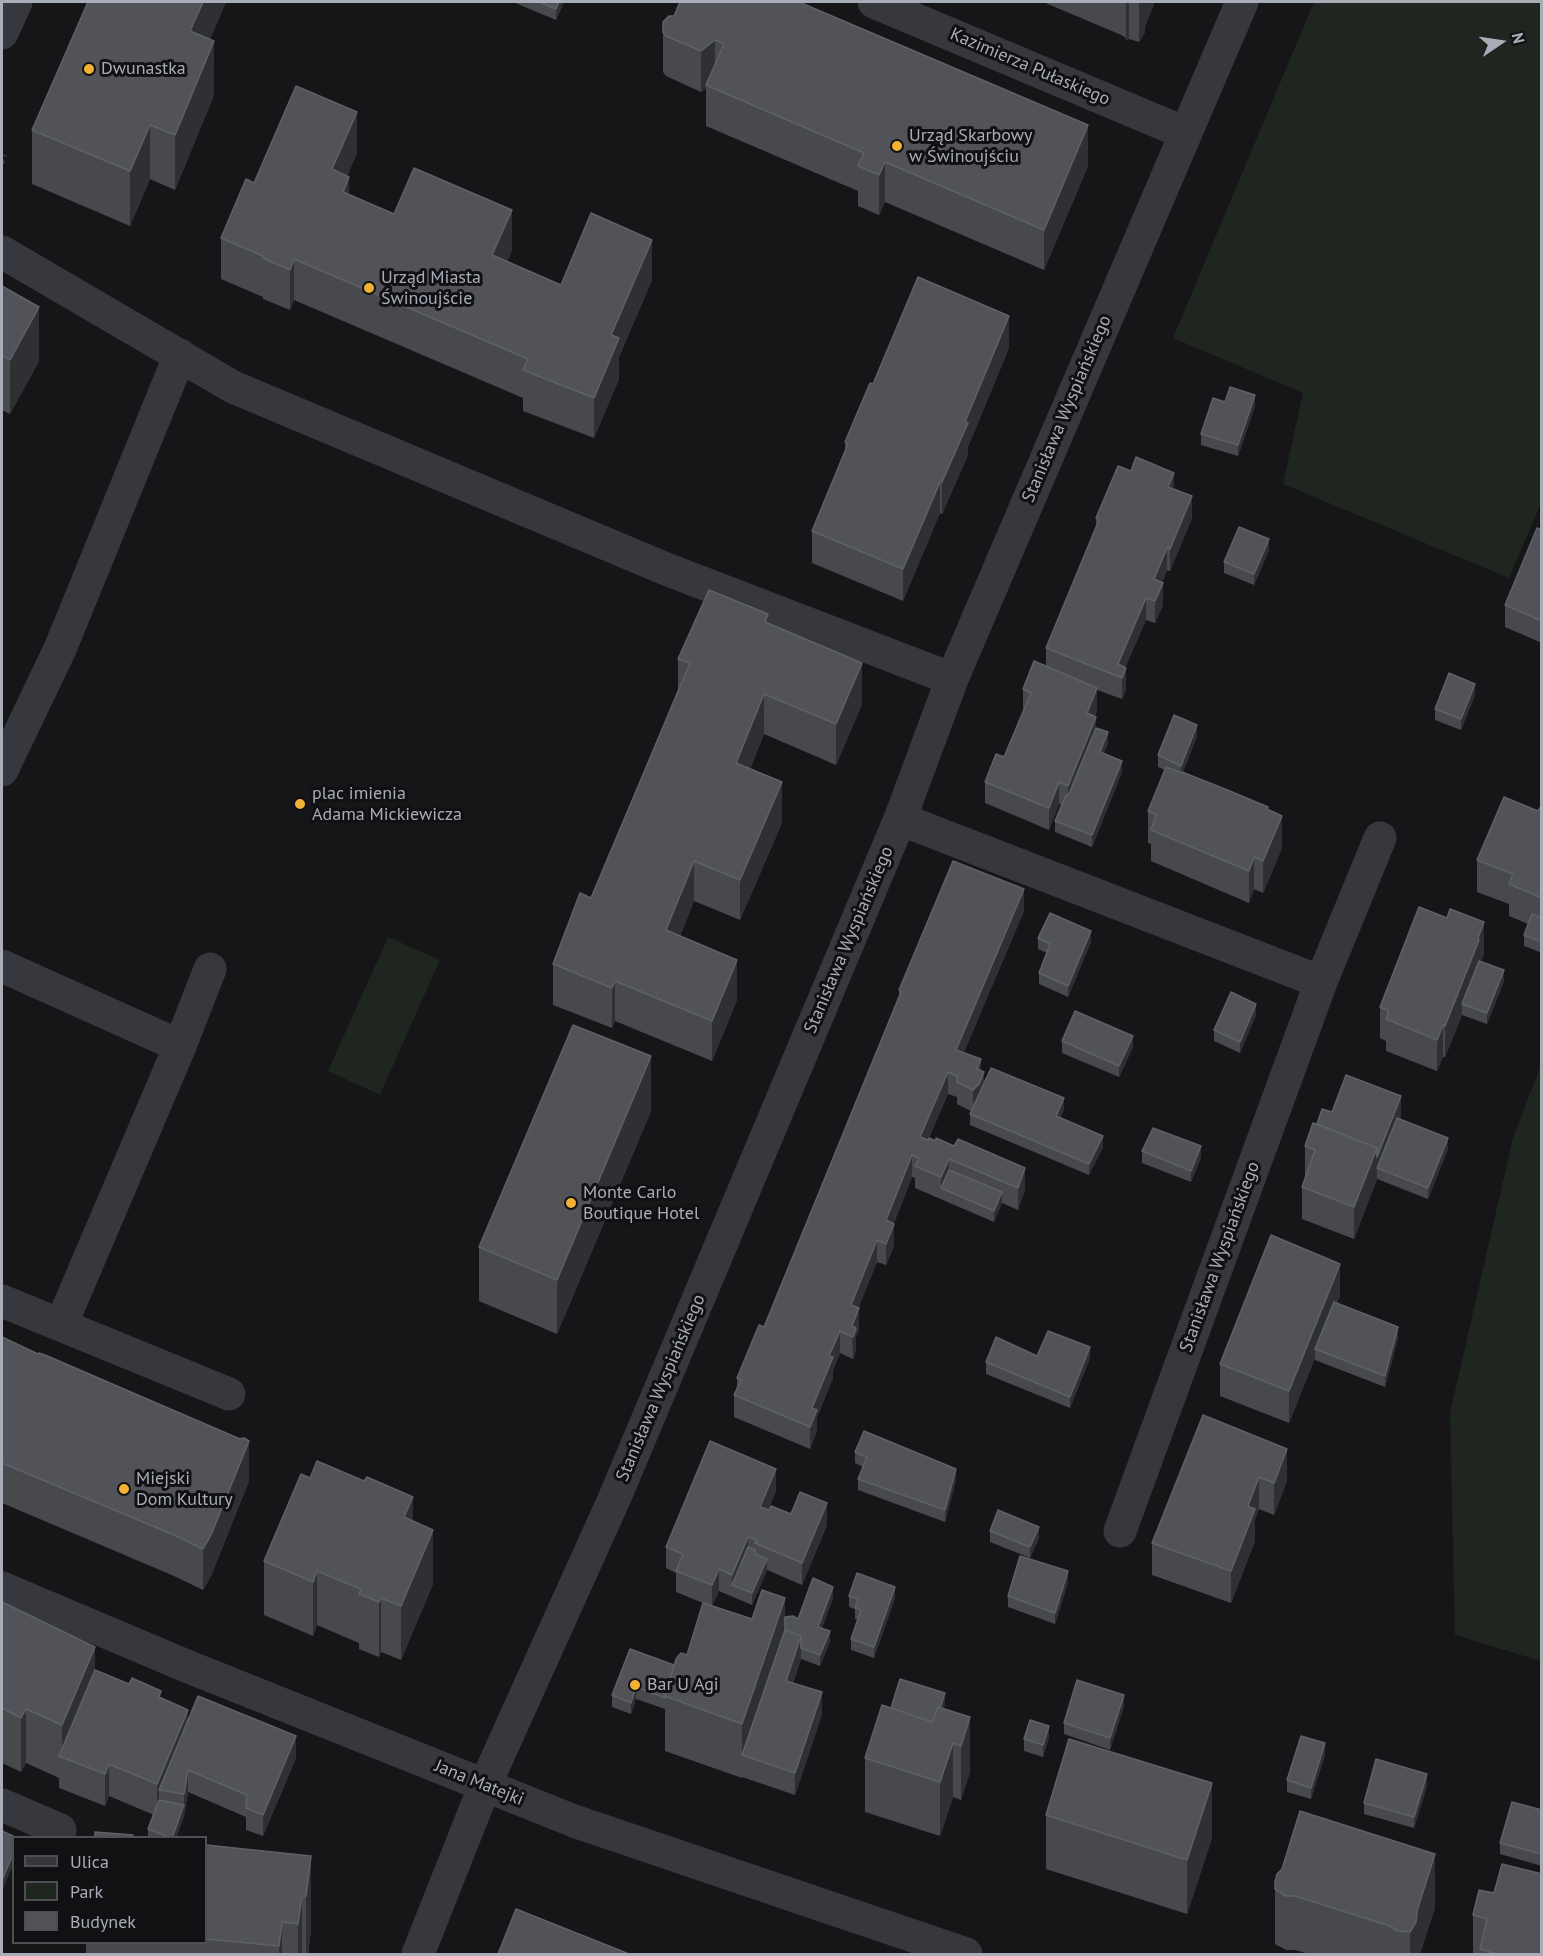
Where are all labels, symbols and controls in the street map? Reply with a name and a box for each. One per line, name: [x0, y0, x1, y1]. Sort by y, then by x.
north arrow: [1471, 12, 1531, 72]
street label: Kazimierza Pułaskiego: [947, 24, 1113, 110]
text: N: [1508, 31, 1529, 45]
place label: Dwunastka: [101, 58, 186, 80]
marker: Dwunastka: [82, 62, 96, 76]
place label: Urząd Skarbowy w Świnoujściu: [909, 125, 1032, 168]
marker: Urząd Skarbowy w Świnoujściu: [890, 139, 904, 153]
place label: Urząd Miasta Świnoujście: [381, 267, 481, 310]
marker: Urząd Miasta Świnoujście: [362, 281, 376, 295]
street label: Stanisława Wyspiańskiego: [1018, 312, 1116, 506]
place label: plac imienia Adama Mickiewicza: [312, 783, 462, 826]
marker: plac imienia Adama Mickiewicza: [293, 797, 307, 811]
street label: Stanisława Wyspiańskiego: [800, 843, 898, 1037]
street label: Stanisława Wyspiańskiego: [1175, 1159, 1265, 1355]
place label: Monte Carlo Boutique Hotel: [583, 1182, 699, 1224]
marker: Monte Carlo Boutique Hotel: [564, 1196, 578, 1210]
street label: Stanisława Wyspiańskiego: [612, 1291, 710, 1485]
place label: Miejski Dom Kultury: [136, 1468, 233, 1510]
marker: Miejski Dom Kultury: [117, 1482, 131, 1496]
place label: Bar U Agi: [647, 1674, 719, 1696]
marker: Bar U Agi: [628, 1678, 642, 1692]
street label: Jana Matejki: [431, 1755, 527, 1811]
legend: [12, 1836, 207, 1944]
text: Ulica: [70, 1850, 109, 1873]
text: Park: [70, 1880, 103, 1903]
text: Budynek: [70, 1910, 136, 1933]

